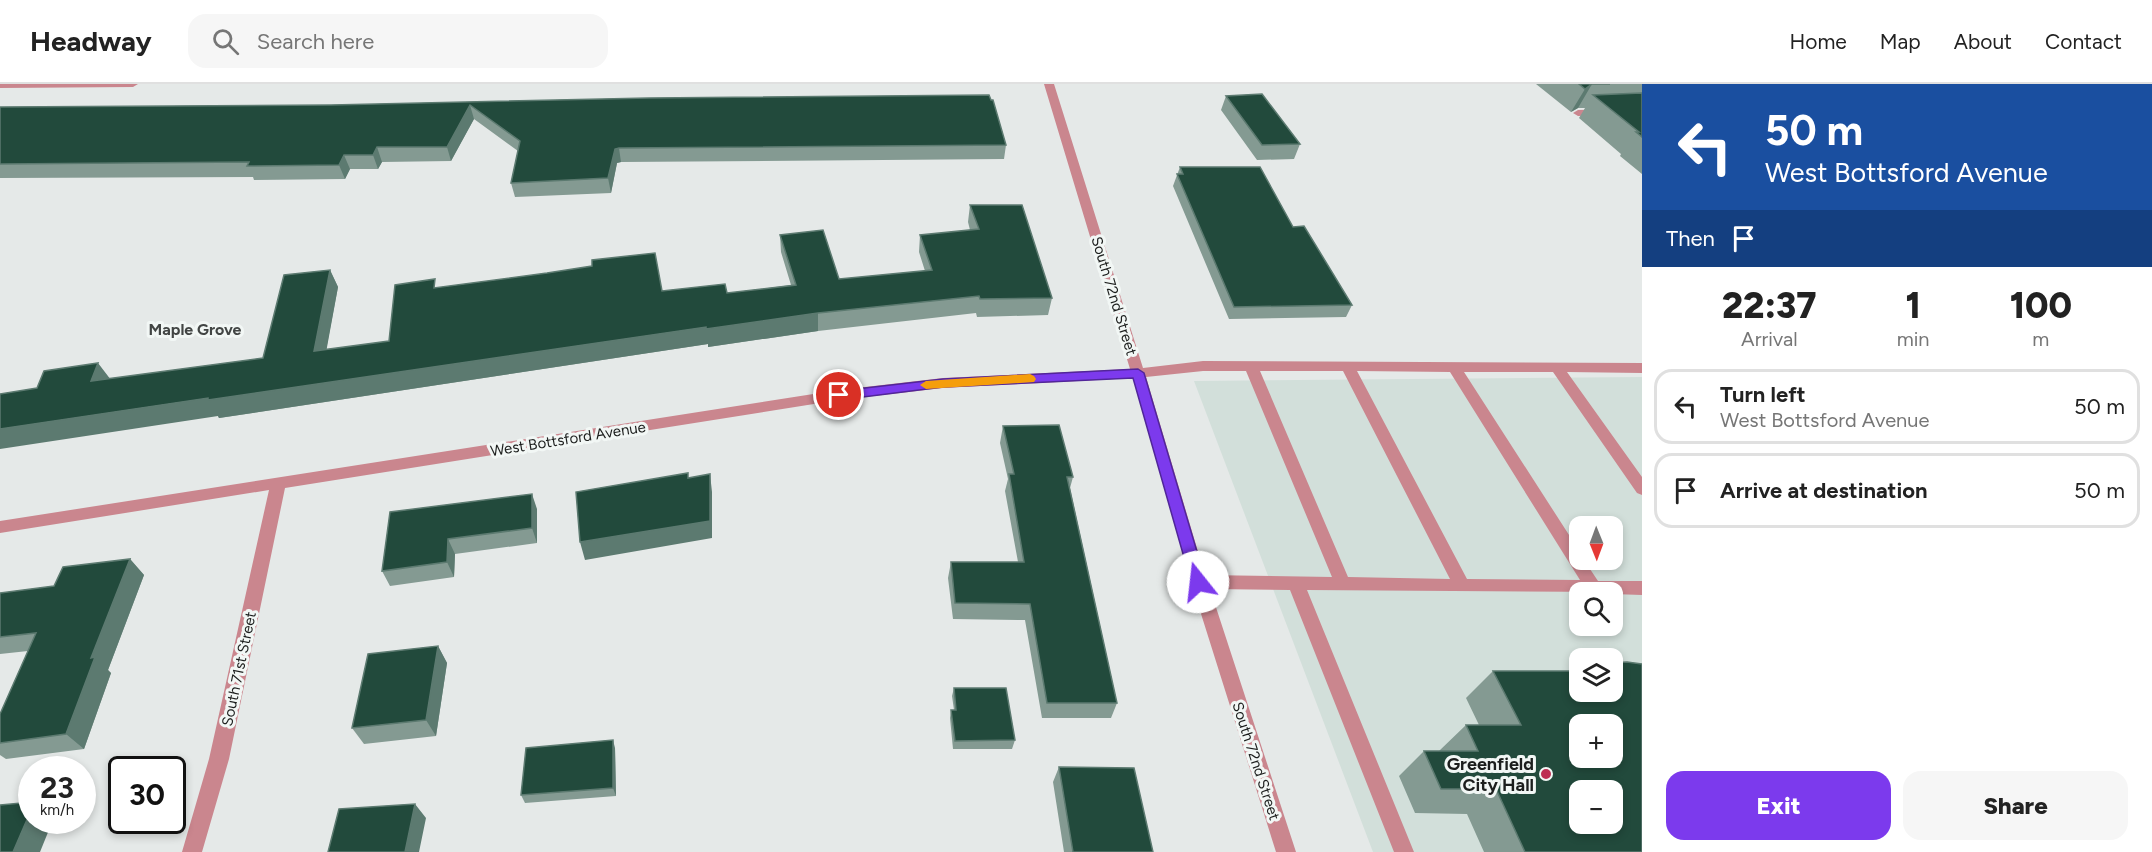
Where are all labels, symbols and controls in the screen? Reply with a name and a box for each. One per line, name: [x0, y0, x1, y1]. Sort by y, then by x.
search box: [188, 14, 608, 68]
text: Headway: [30, 24, 152, 58]
icon: search: [209, 25, 242, 58]
text: Search here: [257, 28, 374, 55]
text: Home: [1790, 29, 1847, 54]
text: Map: [1880, 29, 1921, 54]
text: About: [1954, 29, 2012, 54]
text: Contact: [2045, 29, 2122, 54]
text: 50 m: [1765, 105, 1863, 156]
icon: left: [1666, 108, 1744, 186]
text: West Bottsford Avenue: [1765, 156, 2048, 189]
icon: arrive: [1727, 222, 1760, 255]
text: Then: [1666, 225, 1715, 252]
street label: South 72nd Street: [1087, 234, 1141, 358]
text: 22:37: [1722, 284, 1817, 327]
text: 1: [1905, 284, 1921, 327]
text: 100: [2010, 284, 2072, 327]
district label: Maple Grove: [149, 320, 242, 339]
text: Arrival: [1741, 327, 1798, 351]
text: min: [1897, 327, 1930, 351]
text: m: [2032, 327, 2049, 351]
pin: [813, 369, 864, 420]
icon: arrive: [822, 378, 855, 411]
text: Turn left: [1720, 381, 1806, 408]
icon: left: [1669, 390, 1702, 423]
text: 50 m: [2074, 393, 2125, 420]
text: West Bottsford Avenue: [1720, 408, 1929, 432]
street label: West Bottsford Avenue: [489, 418, 647, 460]
icon: arrive: [1669, 474, 1702, 507]
text: Arrive at destination: [1720, 477, 1928, 504]
text: 50 m: [2074, 477, 2125, 504]
north arrow: [1569, 516, 1623, 570]
map controls: [1569, 516, 1623, 834]
position arrow: [1166, 550, 1230, 614]
button: search: [1569, 582, 1623, 636]
street label: South 71st Street: [218, 610, 260, 728]
button: layers: [1569, 648, 1623, 702]
street label: South 72nd Street: [1228, 700, 1284, 823]
button: +: [1569, 714, 1623, 768]
place label: Greenfield City Hall: [1447, 753, 1534, 796]
speed limit sign: 30: [108, 756, 186, 834]
marker: Greenfield City Hall: [1539, 767, 1553, 781]
text: 23: [40, 769, 74, 806]
button: Exit: [1666, 771, 1891, 840]
button: Share: [1903, 771, 2128, 840]
button: −: [1569, 780, 1623, 834]
text: km/h: [40, 801, 74, 819]

